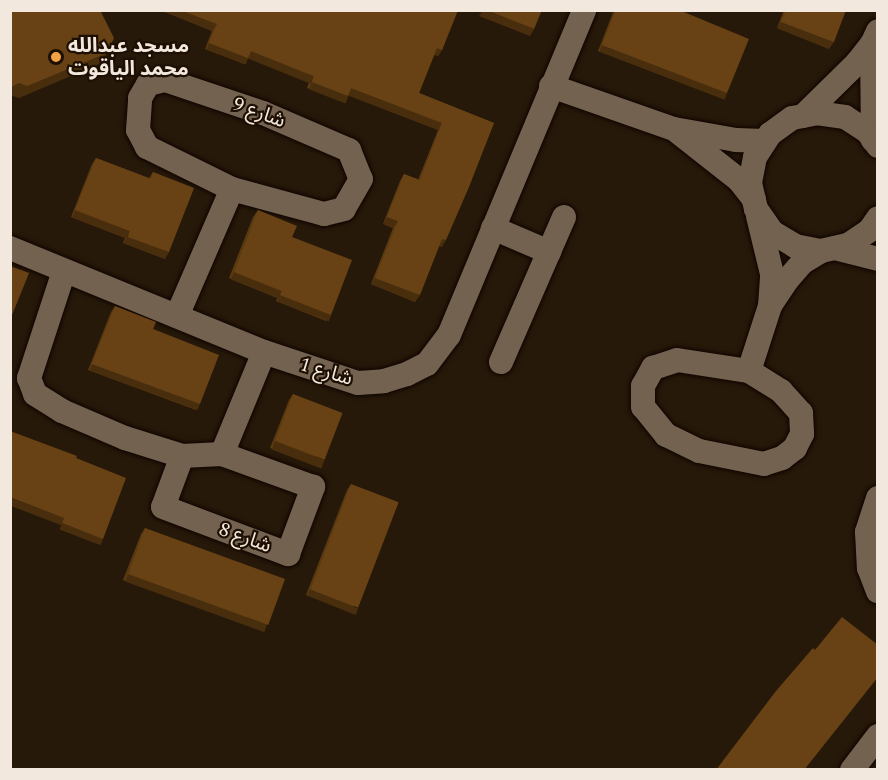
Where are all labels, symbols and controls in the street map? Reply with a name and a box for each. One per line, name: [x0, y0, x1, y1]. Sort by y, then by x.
place label: مسجد عبدالله محمد الياقوت: [68, 34, 189, 81]
marker: مسجد عبدالله محمد الياقوت: [49, 50, 63, 64]
street label: شارع 9: [230, 92, 288, 134]
street label: شارع 1: [297, 353, 355, 391]
street label: شارع 8: [216, 517, 274, 559]

